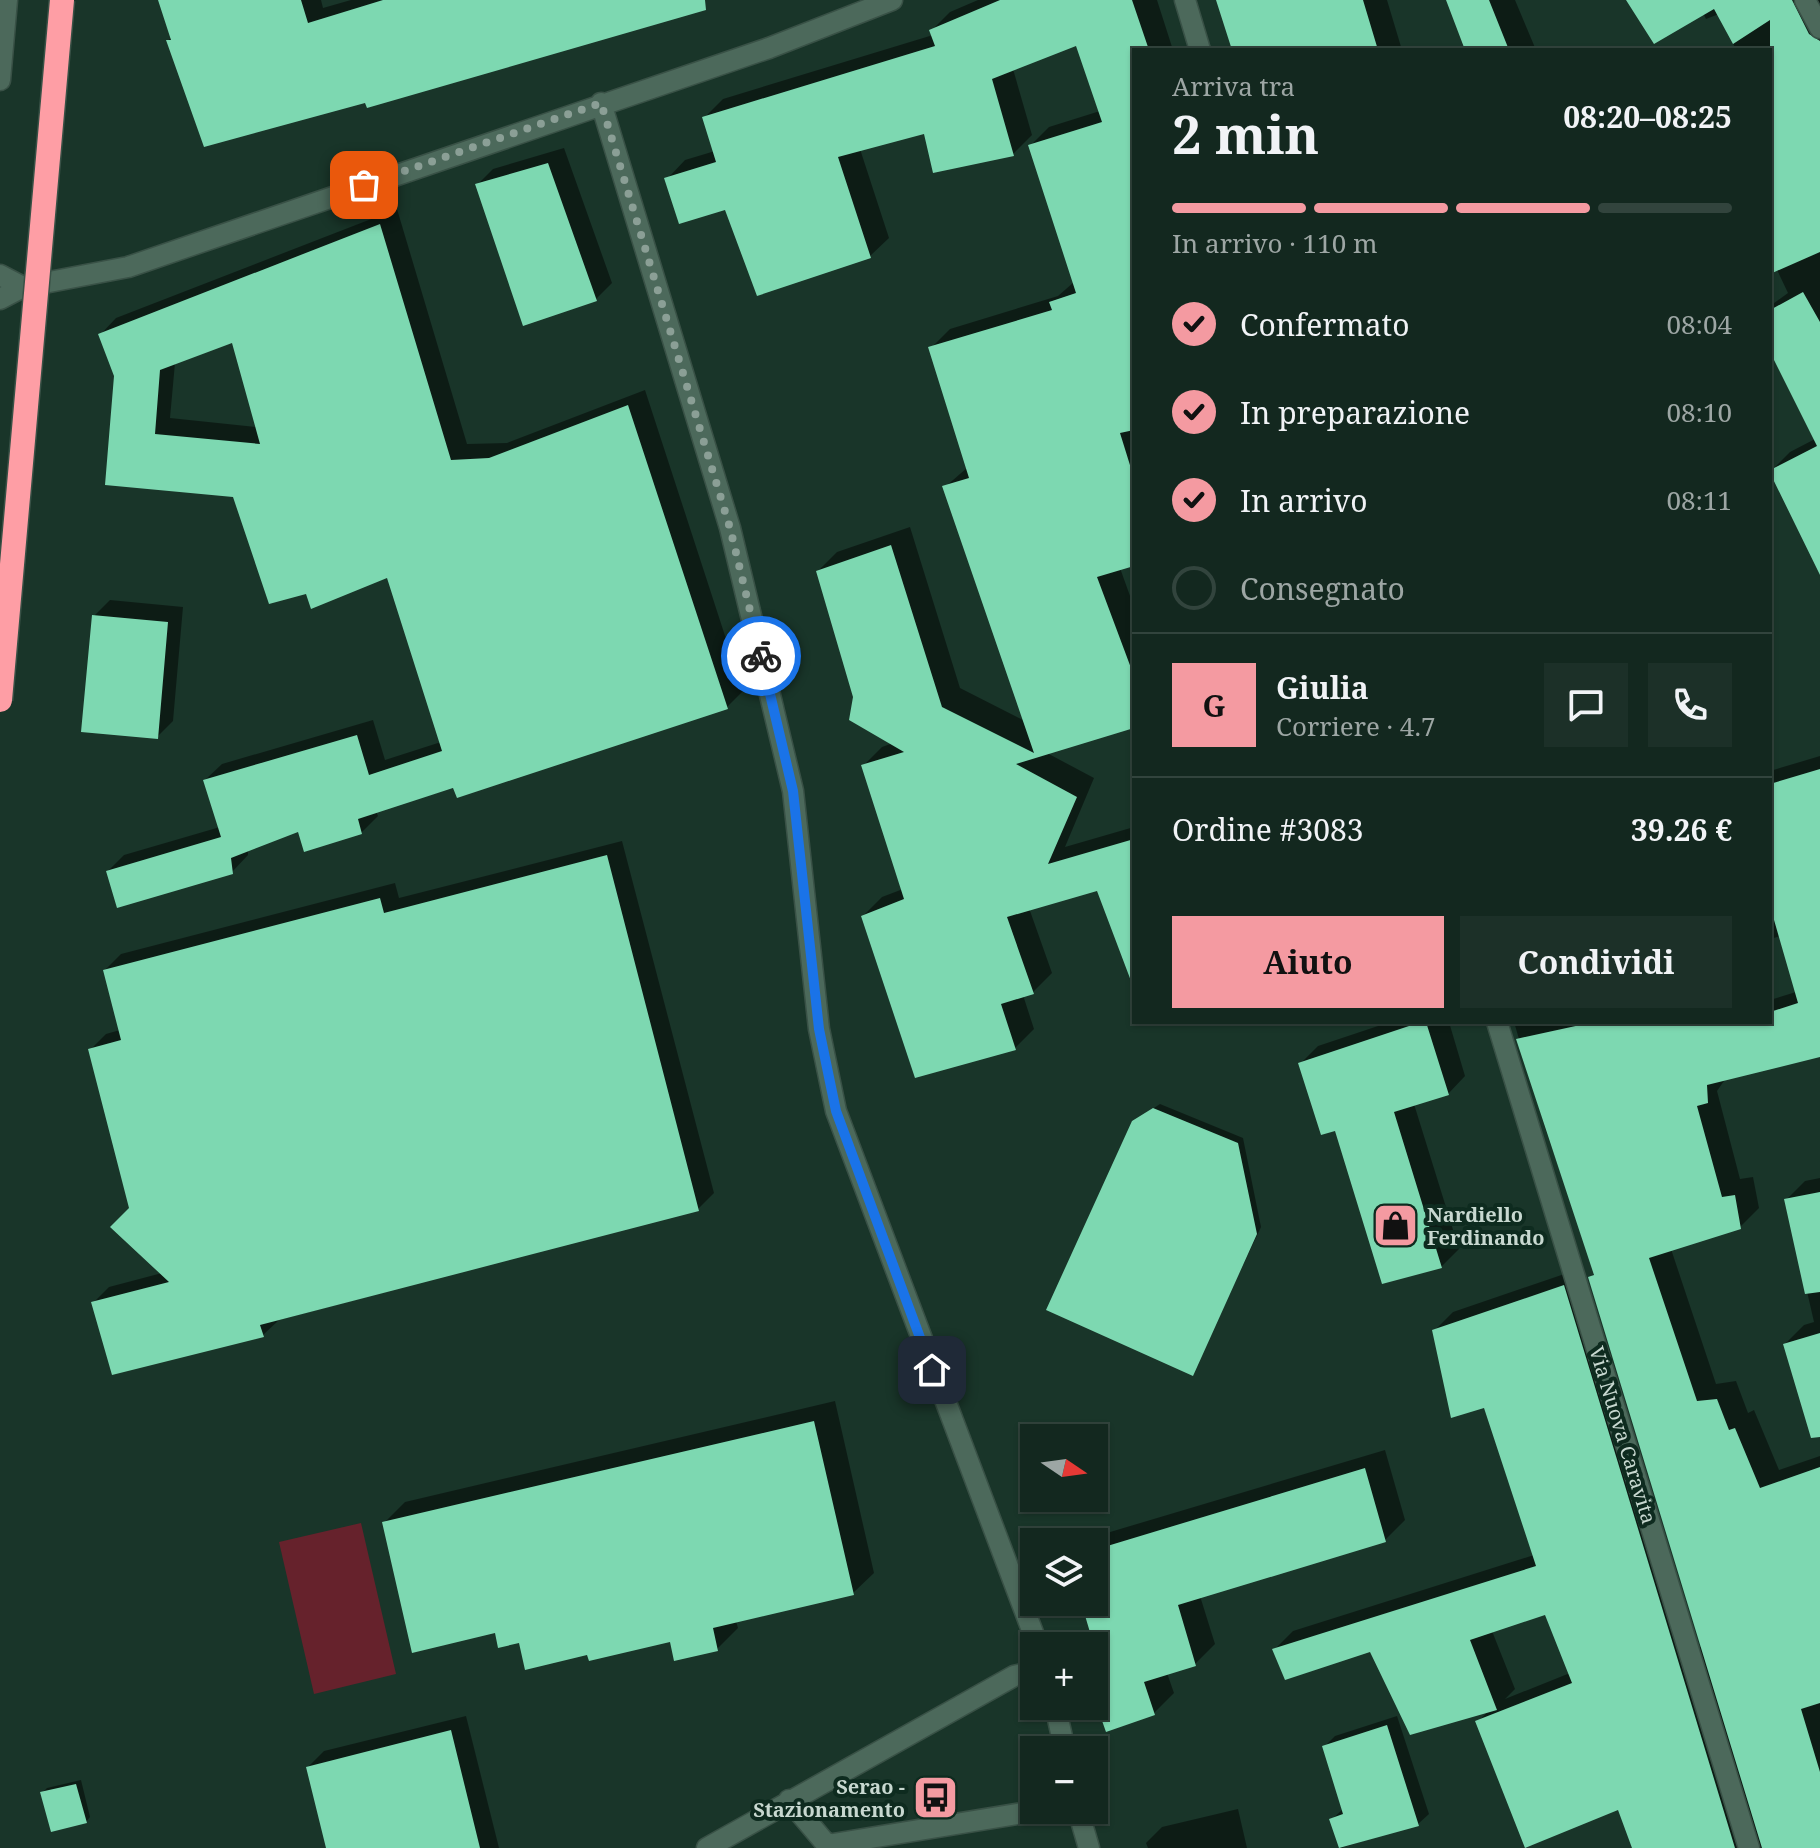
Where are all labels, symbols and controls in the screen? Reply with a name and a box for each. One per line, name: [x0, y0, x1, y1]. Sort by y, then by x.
text: Arriva tra: [1172, 68, 1295, 104]
text: 08:20–08:25: [1563, 96, 1732, 137]
text: 2 min: [1172, 98, 1319, 169]
pin: [330, 151, 398, 219]
icon: bag: [342, 163, 386, 207]
text: In arrivo · 110 m: [1172, 225, 1378, 261]
icon: check: [1172, 302, 1216, 346]
text: Confermato: [1240, 304, 1409, 345]
text: 08:04: [1666, 306, 1732, 342]
icon: check: [1172, 390, 1216, 434]
text: In preparazione: [1240, 392, 1470, 433]
text: 08:10: [1666, 394, 1732, 430]
icon: check: [1172, 478, 1216, 522]
text: In arrivo: [1240, 480, 1368, 521]
text: 08:11: [1666, 482, 1732, 518]
text: Consegnato: [1240, 568, 1405, 609]
courier: [721, 616, 801, 696]
icon: bike: [739, 634, 783, 678]
button: chat: [1544, 663, 1628, 747]
button: phone: [1648, 663, 1732, 747]
text: Giulia: [1276, 667, 1369, 708]
text: G: [1202, 685, 1226, 726]
text: Corriere · 4.7: [1276, 708, 1435, 744]
text: Ordine #3083: [1172, 809, 1363, 850]
text: 39.26 €: [1631, 809, 1732, 850]
button: Aiuto: [1172, 916, 1444, 1008]
button: Condividi: [1460, 916, 1732, 1008]
place label: Nardiello Ferdinando: [1427, 1201, 1544, 1251]
shop icon: Nardiello Ferdinando: [1372, 1202, 1420, 1250]
pin: [898, 1336, 966, 1404]
street label: Via Nuova Caravita: [1583, 1343, 1663, 1527]
icon: home: [910, 1348, 954, 1392]
north arrow: [1020, 1424, 1108, 1512]
map controls: [1020, 1424, 1108, 1824]
button: layers: [1020, 1528, 1108, 1616]
button: +: [1020, 1632, 1108, 1720]
button: −: [1020, 1736, 1108, 1824]
place label: Serao - Stazionamento: [753, 1773, 905, 1823]
bus stop icon: Serao - Stazionamento: [912, 1774, 960, 1822]

